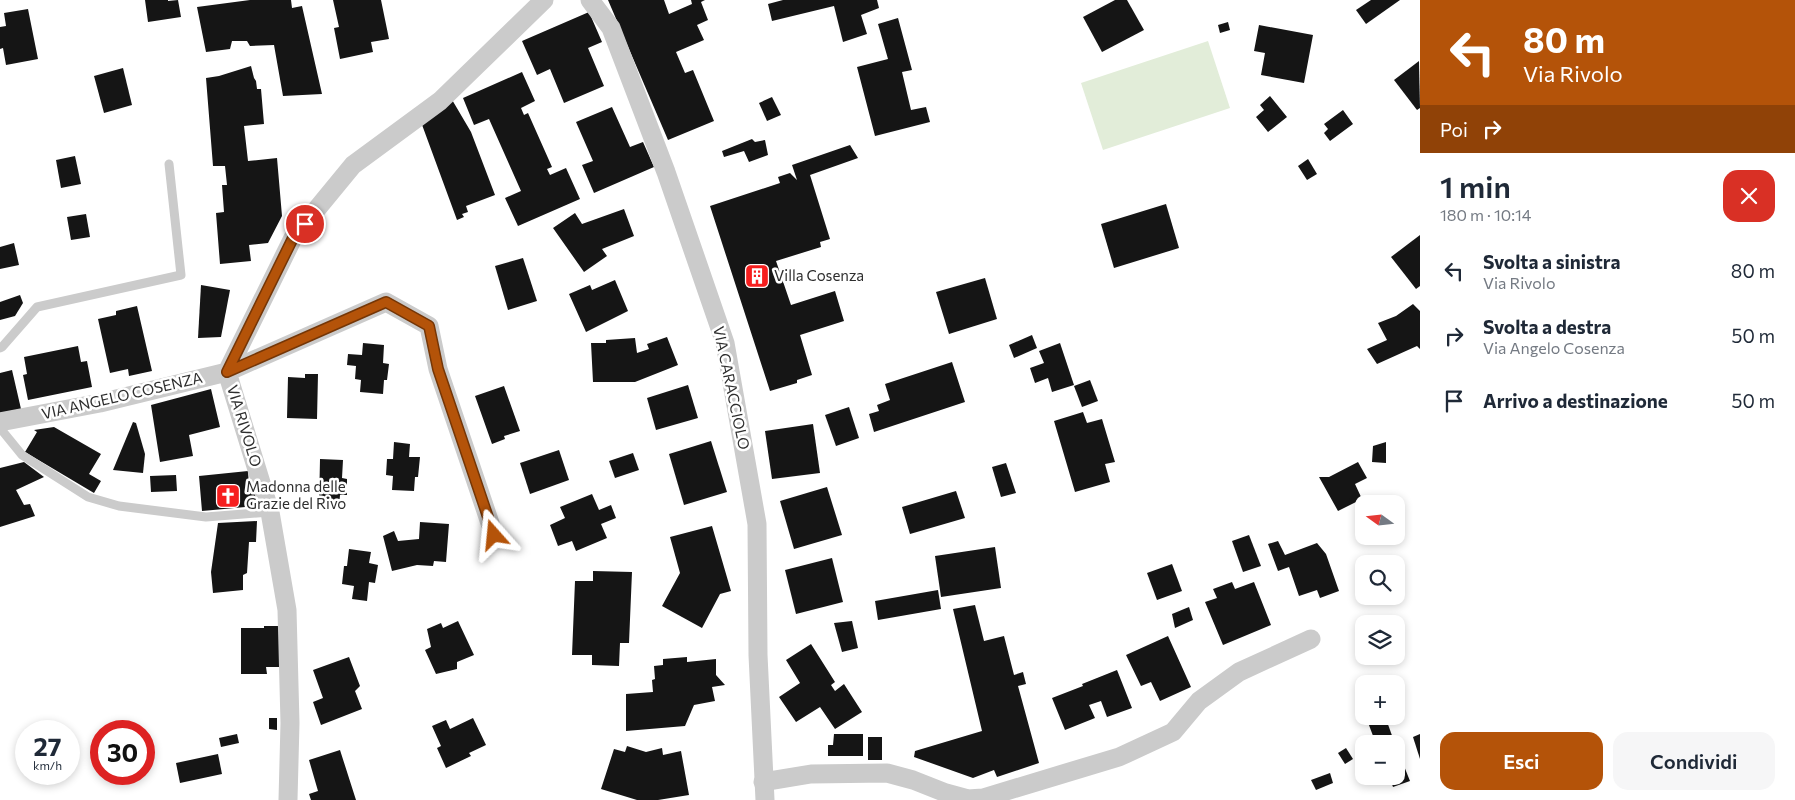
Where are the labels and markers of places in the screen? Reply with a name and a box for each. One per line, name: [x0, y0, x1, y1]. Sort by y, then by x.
pin: [284, 203, 326, 245]
building icon: Villa Cosenza: [744, 263, 770, 289]
place label: Villa Cosenza: [774, 266, 864, 284]
place label: Madonna delle Grazie del Rivo: [246, 477, 346, 512]
church icon: Madonna delle Grazie del Rivo: [215, 483, 241, 509]

